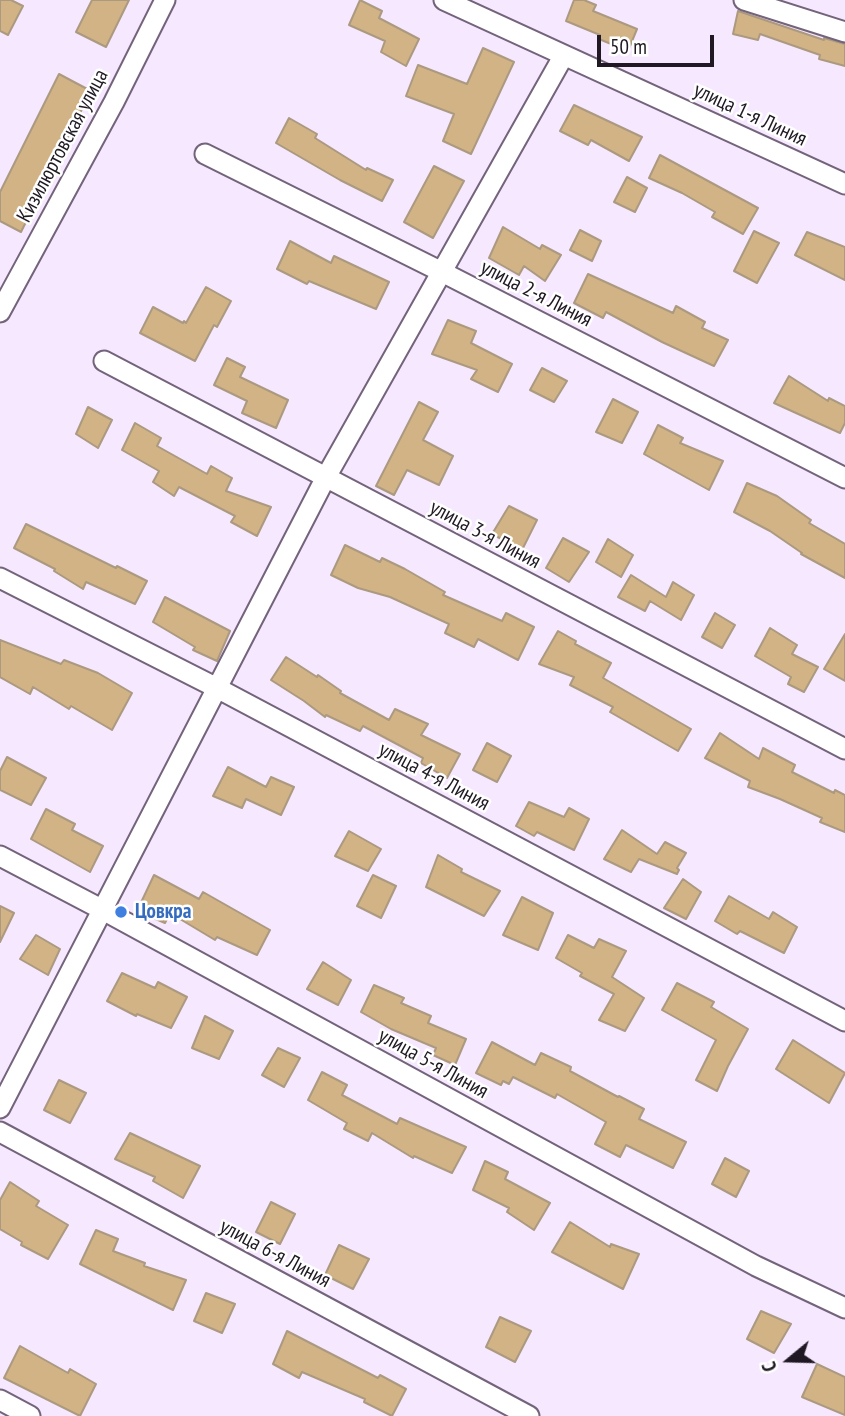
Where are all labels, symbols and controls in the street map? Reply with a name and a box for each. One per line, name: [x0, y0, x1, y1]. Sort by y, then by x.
scale bar: [600, 21, 717, 65]
text: 50 m: [610, 33, 647, 60]
street label: Кизилюртовская улица: [12, 65, 114, 227]
street label: улица 1-я Линия: [689, 78, 811, 152]
street label: улица 2-я Линия: [476, 255, 596, 333]
street label: улица 3-я Линия: [425, 495, 545, 575]
street label: улица 4-я Линия: [374, 737, 494, 817]
place label: Цовкра: [135, 899, 191, 925]
marker: Цовкра: [113, 904, 129, 920]
street label: улица 5-я Линия: [374, 1023, 492, 1105]
street label: улица 6-я Линия: [215, 1214, 335, 1294]
north arrow: [754, 1325, 824, 1395]
text: С: [756, 1359, 782, 1375]

